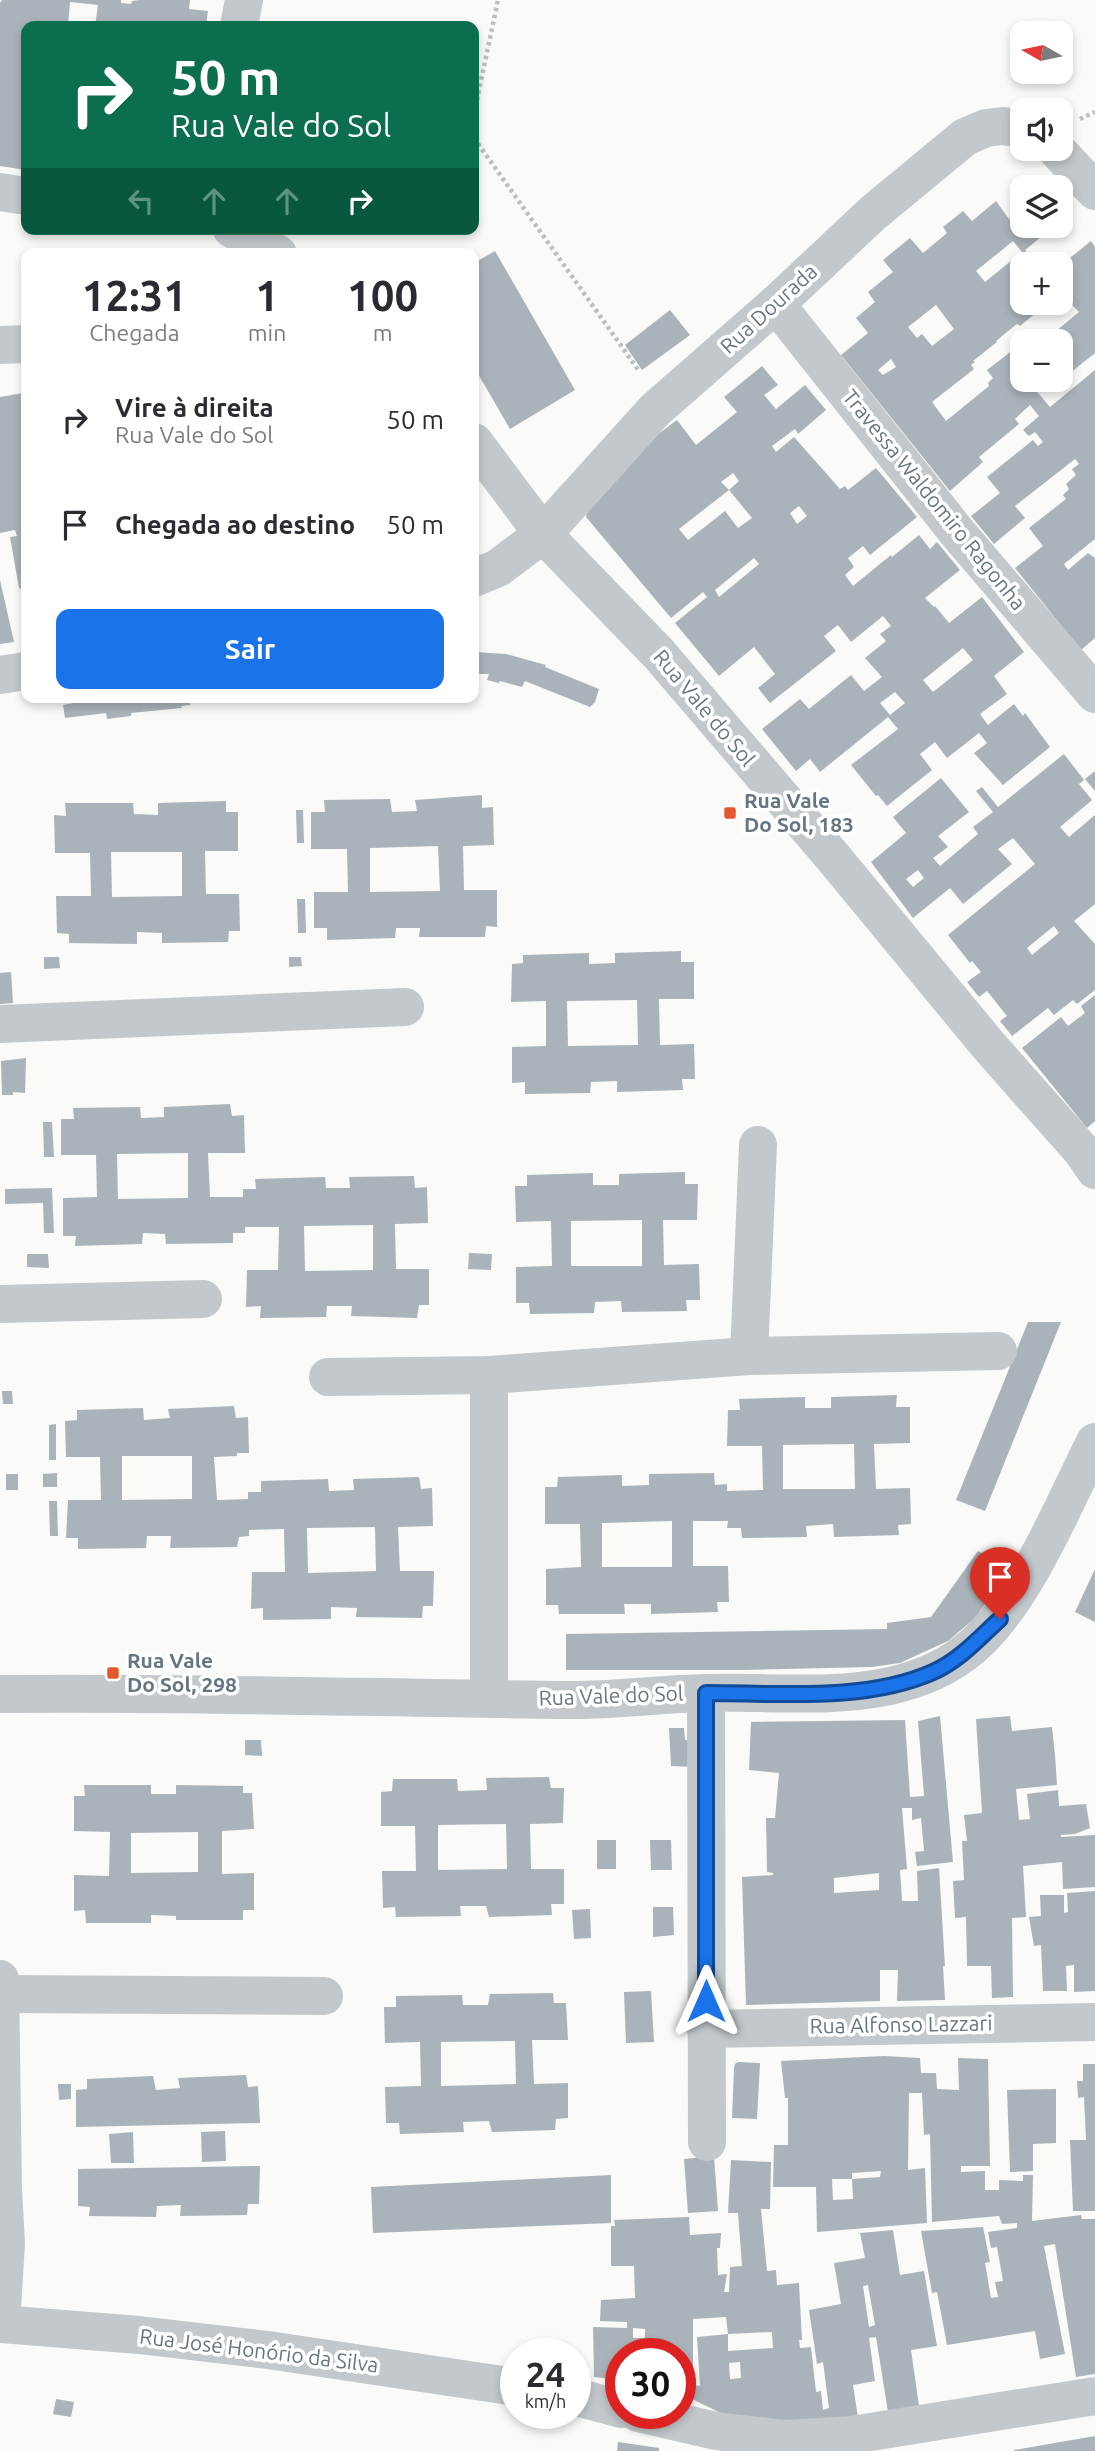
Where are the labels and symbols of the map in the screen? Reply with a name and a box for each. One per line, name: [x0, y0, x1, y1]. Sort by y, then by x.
north arrow: [1010, 21, 1073, 84]
street label: Rua Dourada: [715, 259, 822, 358]
street label: Travessa Waldomiro Ragonha: [838, 384, 1031, 614]
street label: Rua Vale do Sol: [649, 644, 760, 770]
place label: Rua Vale Do Sol, 183: [744, 788, 854, 836]
marker: Rua Vale Do Sol, 183: [722, 805, 738, 821]
pin: [970, 1547, 1030, 1619]
place label: Rua Vale Do Sol, 298: [127, 1648, 237, 1696]
marker: Rua Vale Do Sol, 298: [105, 1665, 121, 1681]
street label: Rua Vale do Sol: [538, 1680, 684, 1710]
position arrow: [669, 1964, 743, 2038]
street label: Rua Alfonso Lazzari: [809, 2010, 993, 2038]
street label: Rua José Honório da Silva: [138, 2323, 380, 2377]
speed limit sign: 30: [605, 2338, 696, 2429]

